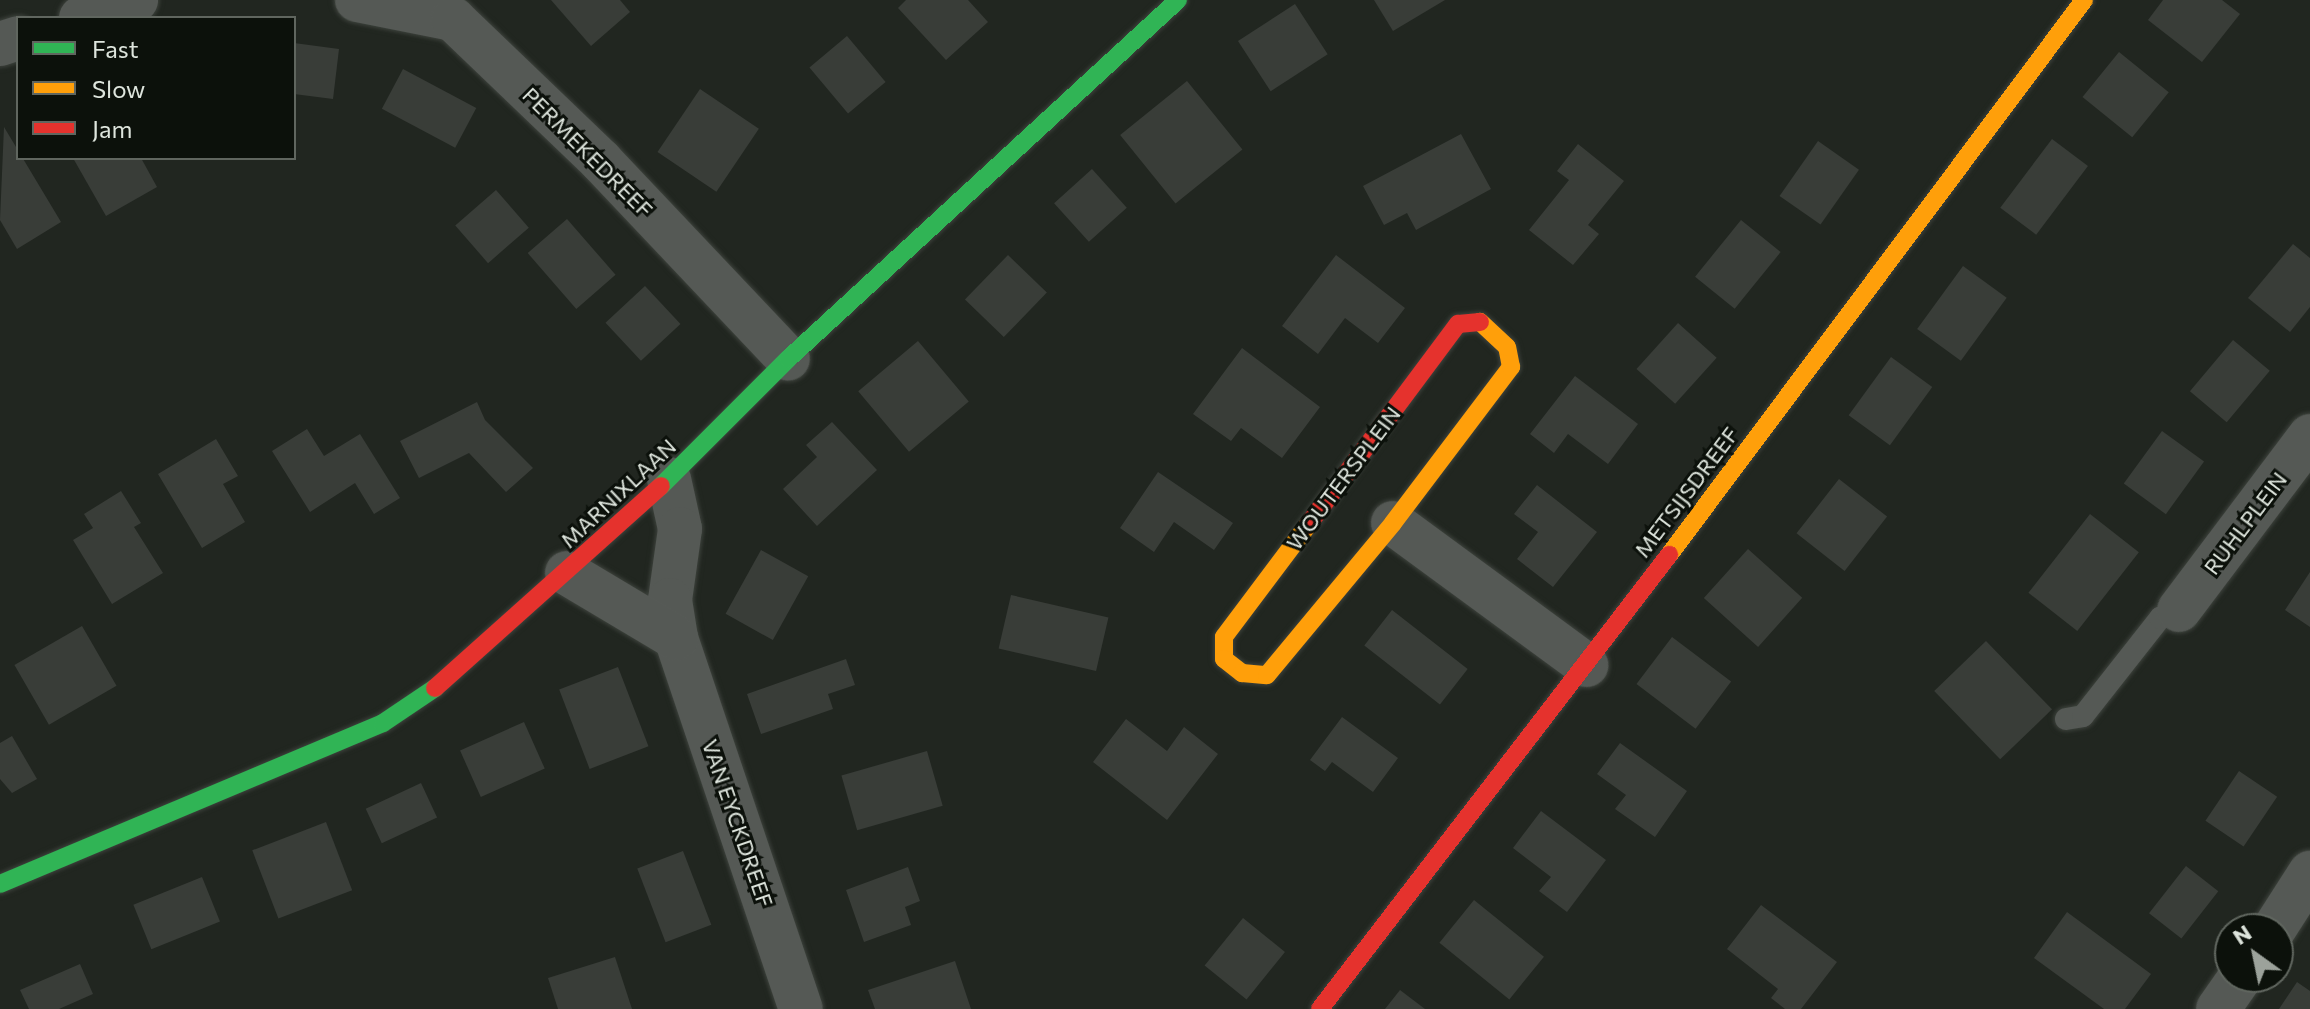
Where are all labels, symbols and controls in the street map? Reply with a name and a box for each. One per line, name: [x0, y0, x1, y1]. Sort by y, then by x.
legend: [16, 16, 296, 160]
text: Fast: [92, 34, 139, 63]
text: Slow: [92, 74, 145, 103]
street label: PERMEKEDREEF: [517, 81, 659, 223]
text: Jam: [92, 114, 132, 143]
street label: WOUTERSPLEIN: [1280, 401, 1406, 555]
street label: METSIJSDREEF: [1628, 422, 1744, 562]
street label: MARNIXLAAN: [555, 433, 681, 553]
street label: RUHLPLEIN: [2198, 466, 2292, 580]
street label: VAN EYCKDREEF: [697, 736, 779, 910]
north arrow: [2214, 913, 2294, 993]
text: N: [2227, 918, 2256, 950]

